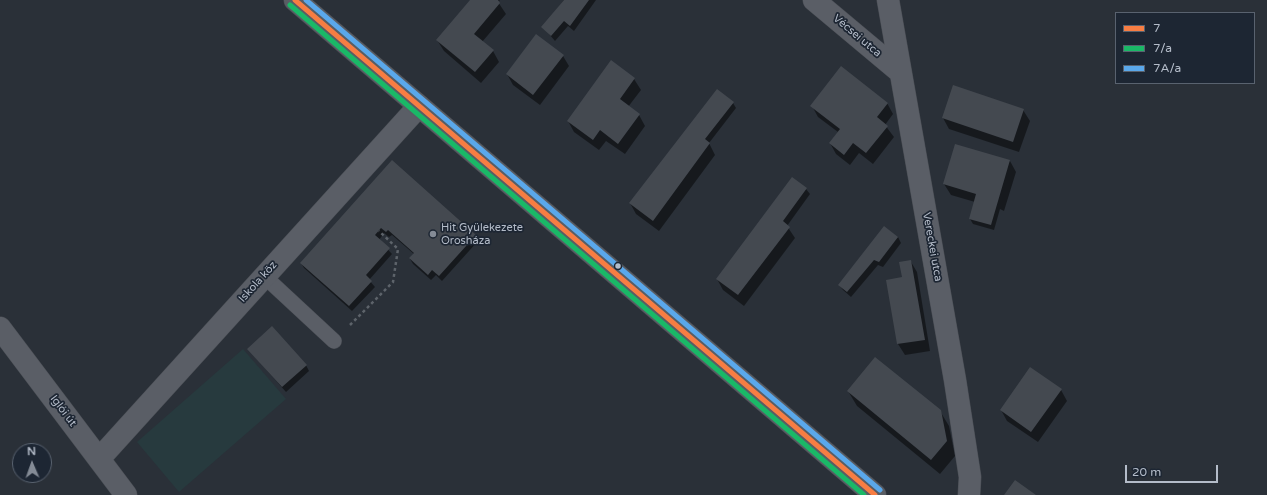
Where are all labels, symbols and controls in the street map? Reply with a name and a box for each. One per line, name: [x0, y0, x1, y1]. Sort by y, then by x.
street label: Vécsei utca: [830, 12, 884, 60]
legend: [1115, 12, 1255, 84]
text: 7: [1153, 21, 1161, 35]
text: 7/a: [1153, 41, 1172, 55]
text: 7A/a: [1153, 61, 1181, 75]
street label: Vereckei utca: [919, 211, 945, 283]
place label: Hit Gyülekezete Orosháza: [441, 221, 523, 247]
marker: Hit Gyülekezete Orosháza: [428, 229, 438, 239]
street label: Iskola köz: [236, 259, 280, 305]
unlabelled marker: [613, 261, 623, 271]
street label: Iglói út: [47, 393, 79, 429]
north arrow: [12, 443, 52, 483]
text: N: [27, 445, 36, 458]
scale bar: [1127, 457, 1220, 483]
text: 20 m: [1132, 465, 1161, 479]

